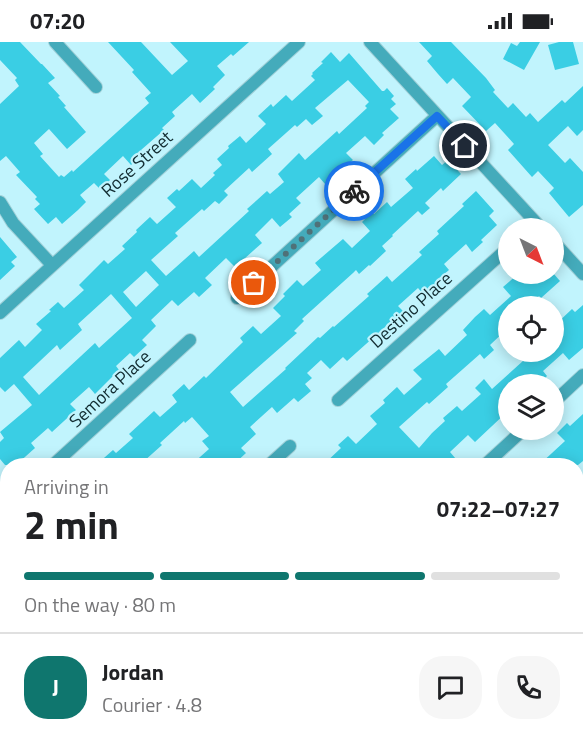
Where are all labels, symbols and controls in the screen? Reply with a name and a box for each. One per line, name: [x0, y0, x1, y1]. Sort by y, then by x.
text: 07:20: [30, 4, 85, 38]
pin: [439, 120, 490, 171]
street label: Rose Street: [95, 124, 179, 203]
icon: home: [448, 129, 481, 162]
courier: [324, 161, 384, 221]
icon: bike: [338, 175, 371, 208]
north arrow: [498, 218, 564, 284]
map controls: [498, 218, 564, 440]
pin: [228, 257, 279, 308]
street label: Destino Place: [363, 265, 458, 354]
icon: bag: [237, 266, 270, 299]
button: locate: [498, 296, 564, 362]
street label: Semora Place: [63, 344, 157, 434]
button: layers: [498, 374, 564, 440]
text: Arriving in: [24, 471, 109, 502]
text: 07:22–07:27: [437, 492, 560, 526]
text: 2 min: [24, 495, 119, 554]
text: On the way · 80 m: [24, 589, 176, 620]
text: Jordan: [102, 655, 164, 689]
button: chat: [419, 656, 482, 719]
button: phone: [497, 656, 560, 719]
text: J: [52, 670, 59, 704]
text: Courier · 4.8: [102, 689, 202, 720]

